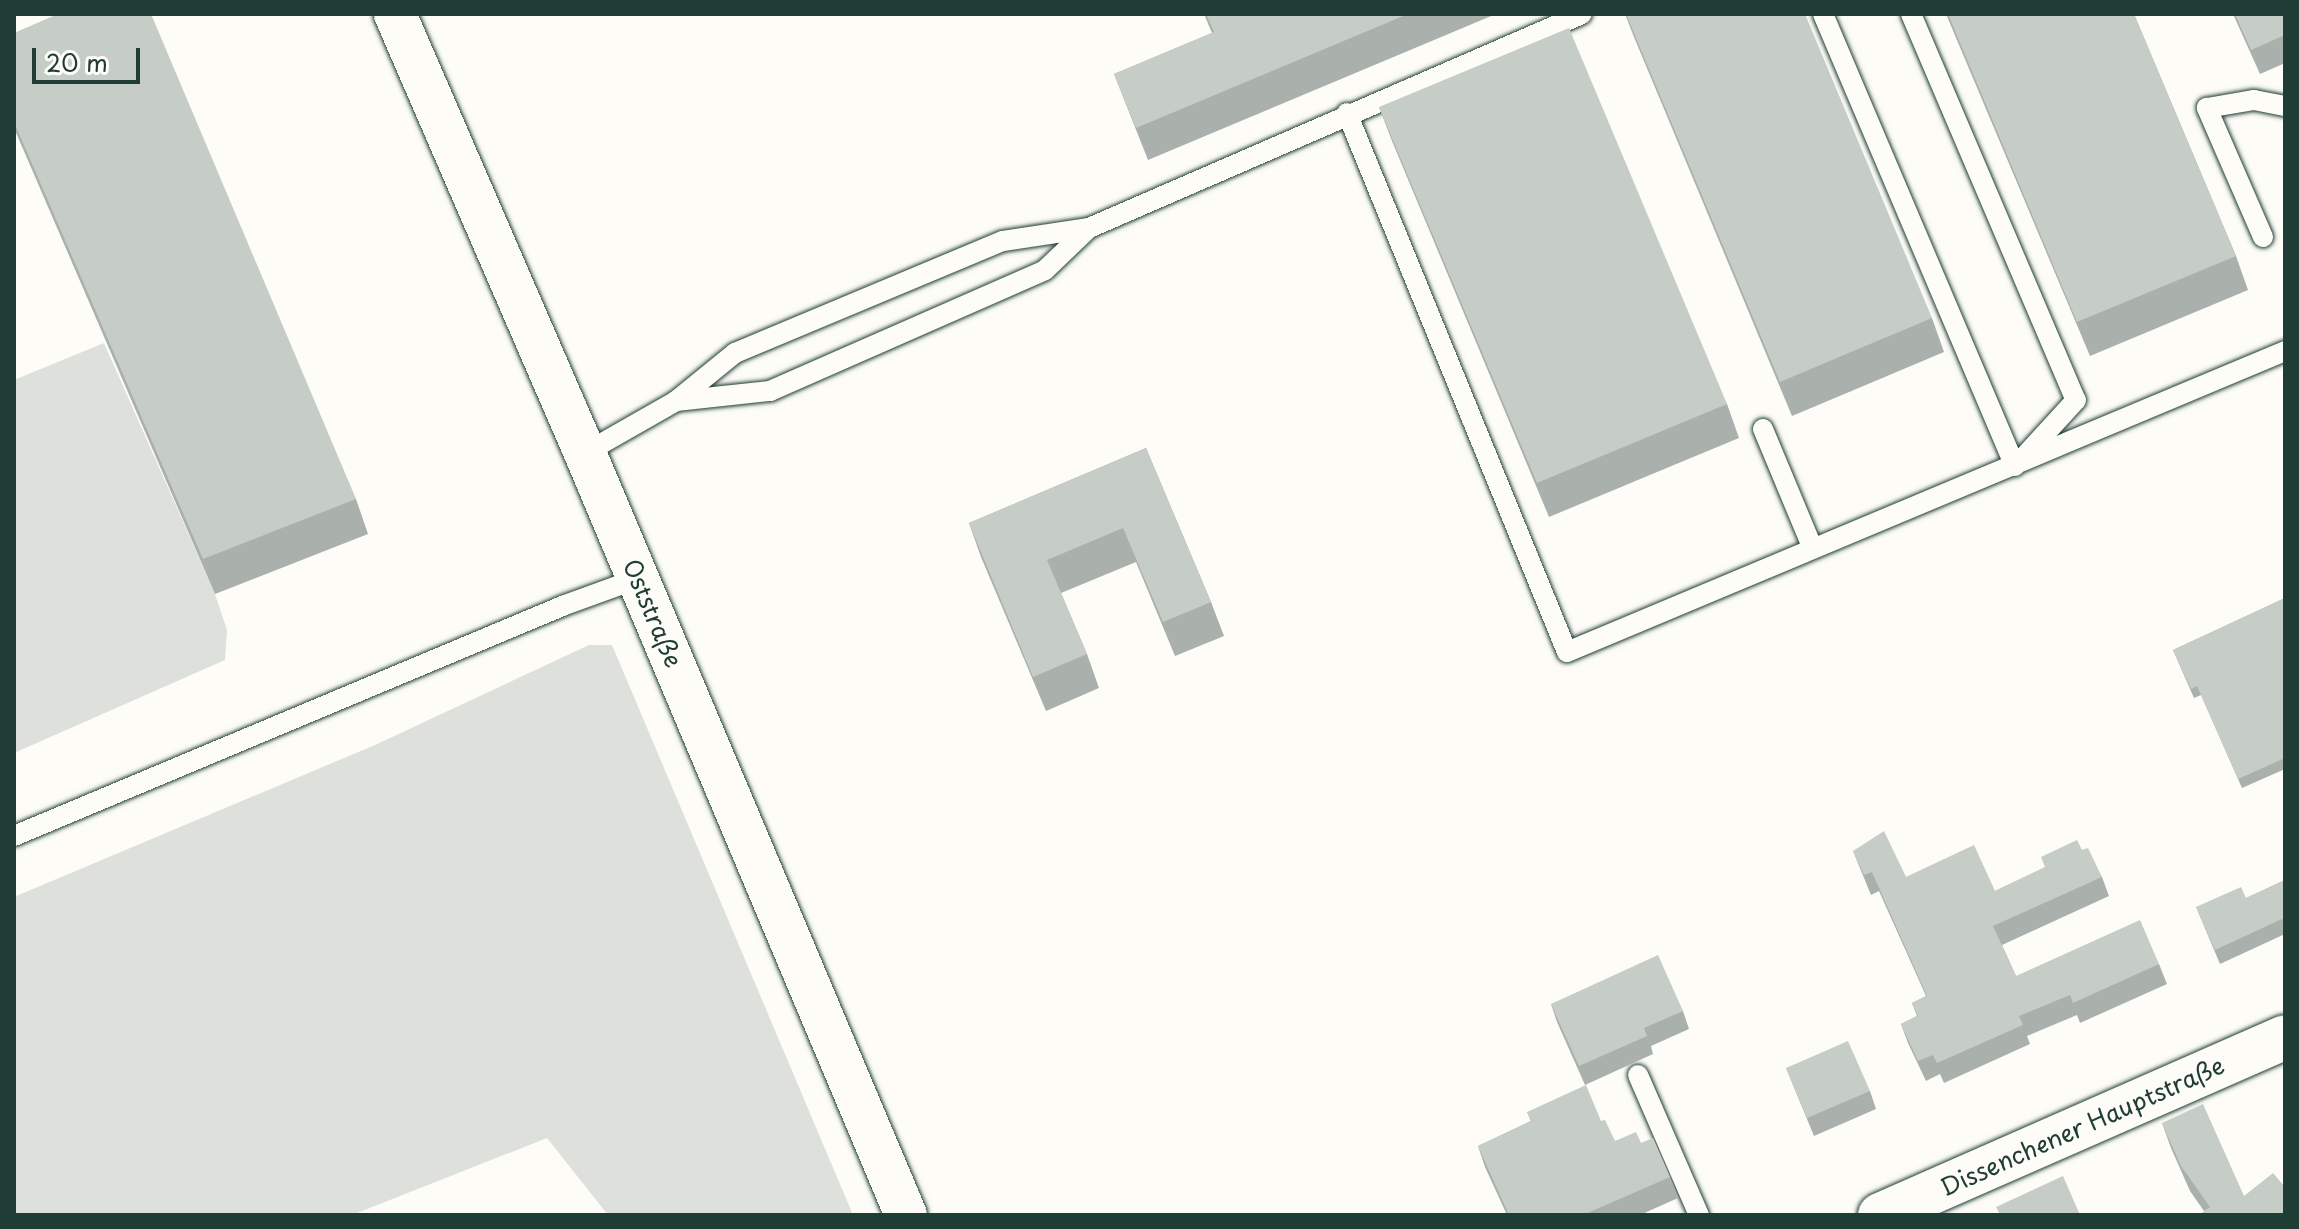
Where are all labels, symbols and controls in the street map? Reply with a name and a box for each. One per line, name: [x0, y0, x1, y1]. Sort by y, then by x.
scale bar: [36, 32, 144, 82]
text: 20 m: [46, 44, 108, 80]
street label: Oststraße: [617, 555, 689, 671]
street label: Dissenchener Hauptstraße: [1934, 1050, 2230, 1202]

